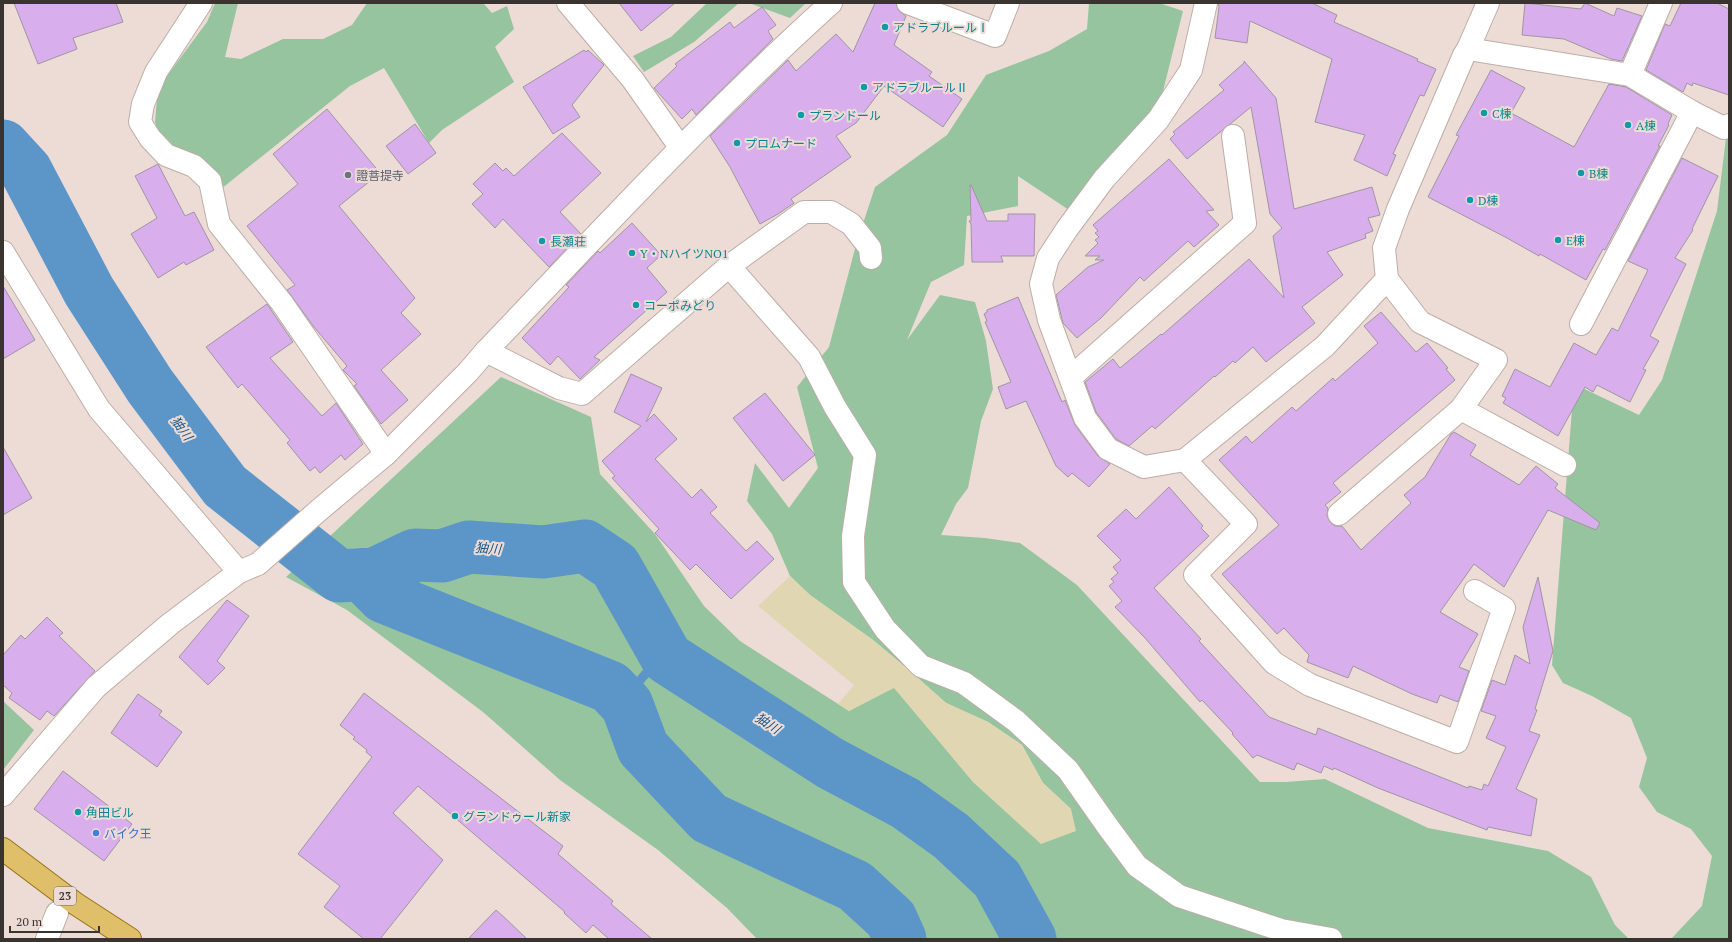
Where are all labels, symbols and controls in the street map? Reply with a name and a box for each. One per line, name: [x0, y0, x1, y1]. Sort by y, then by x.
place label: アドラブルールⅠ: [893, 20, 989, 35]
marker: アドラブルールⅠ: [880, 22, 890, 32]
place label: アドラブルールⅡ: [872, 80, 968, 95]
marker: アドラブルールⅡ: [859, 82, 869, 92]
place label: C棟: [1492, 106, 1512, 121]
place label: プランドール: [809, 108, 881, 123]
marker: C棟: [1479, 108, 1489, 118]
marker: プランドール: [796, 110, 806, 120]
place label: A棟: [1636, 118, 1656, 133]
marker: A棟: [1623, 120, 1633, 130]
place label: プロムナード: [745, 136, 817, 151]
marker: プロムナード: [732, 138, 742, 148]
place label: B棟: [1589, 166, 1608, 181]
place label: 證菩提寺: [356, 168, 404, 183]
marker: B棟: [1576, 168, 1586, 178]
marker: 證菩提寺: [343, 170, 353, 180]
place label: D棟: [1478, 193, 1499, 208]
marker: D棟: [1465, 195, 1475, 205]
place label: E棟: [1566, 233, 1585, 248]
place label: 長瀬荘: [550, 234, 586, 249]
marker: E棟: [1553, 235, 1563, 245]
marker: 長瀬荘: [537, 236, 547, 246]
place label: Y・NハイツNO1: [640, 246, 728, 261]
marker: Y・NハイツNO1: [627, 248, 637, 258]
place label: コーポみどり: [644, 298, 716, 313]
marker: コーポみどり: [631, 300, 641, 310]
water label: 㹨川: [167, 412, 198, 445]
water label: 㹨川: [474, 538, 504, 558]
water label: 㹨川: [752, 708, 785, 739]
place label: 角田ビル: [86, 805, 134, 820]
marker: 角田ビル: [73, 807, 83, 817]
place label: グランドゥール新家: [463, 809, 571, 824]
marker: グランドゥール新家: [450, 811, 460, 821]
place label: バイク王: [104, 826, 152, 841]
marker: バイク王: [91, 828, 101, 838]
road number: 23: [54, 887, 76, 905]
scale bar: [10, 908, 99, 934]
text: 20 m: [16, 914, 43, 929]

